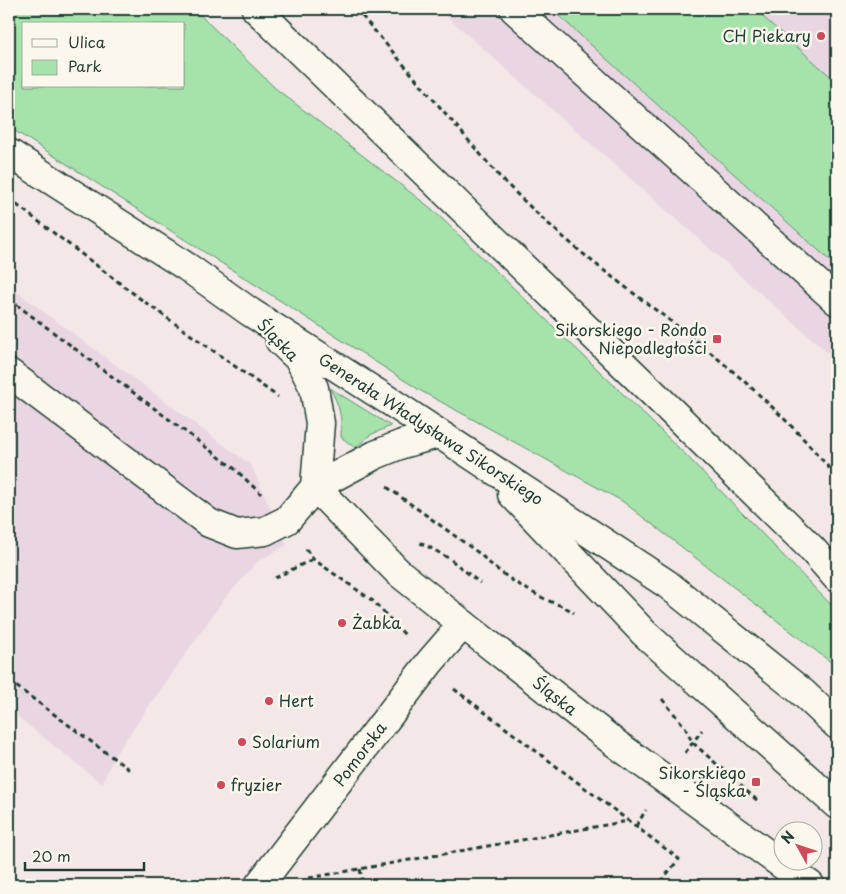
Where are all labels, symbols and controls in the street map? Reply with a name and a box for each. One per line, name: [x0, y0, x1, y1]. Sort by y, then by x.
legend: [22, 22, 185, 88]
place label: CH Piekary: [722, 23, 811, 47]
text: Ulica: [68, 30, 106, 53]
marker: CH Piekary: [815, 30, 827, 42]
text: Park: [68, 54, 102, 77]
street label: Śląska: [252, 313, 305, 366]
place label: Sikorskiego - Rondo Niepodległości: [555, 317, 707, 359]
marker: Sikorskiego - Rondo Niepodległości: [711, 333, 723, 345]
street label: Generała Władysława Sikorskiego: [314, 346, 549, 510]
place label: Żabka: [352, 610, 401, 634]
marker: Żabka: [336, 617, 348, 629]
street label: Śląska: [528, 670, 583, 720]
place label: Hert: [279, 688, 314, 712]
marker: Hert: [263, 695, 275, 707]
street label: Pomorska: [327, 716, 391, 791]
place label: Solarium: [252, 729, 320, 753]
marker: Solarium: [236, 736, 248, 748]
place label: Sikorskiego - Śląska: [659, 760, 746, 802]
place label: fryzier: [231, 772, 282, 796]
marker: Sikorskiego - Śląska: [750, 776, 762, 788]
marker: fryzier: [215, 779, 227, 791]
north arrow: [774, 822, 824, 872]
text: N: [776, 826, 799, 848]
scale bar: [25, 839, 144, 871]
text: 20 m: [32, 844, 71, 867]

